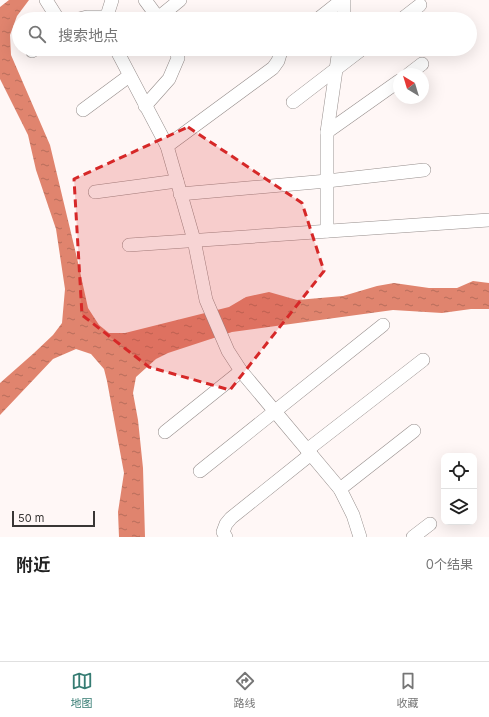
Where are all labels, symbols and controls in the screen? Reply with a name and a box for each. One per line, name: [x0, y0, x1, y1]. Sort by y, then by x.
search box: [12, 12, 477, 56]
icon: search: [26, 23, 48, 45]
text: 搜索地点: [58, 26, 118, 45]
north arrow: [393, 68, 429, 104]
map controls: [441, 453, 477, 525]
button: locate: [441, 453, 477, 489]
button: layers: [441, 489, 477, 525]
scale bar: [12, 509, 95, 528]
text: 50 m: [18, 511, 44, 525]
text: 附近: [16, 555, 50, 575]
text: 0个结果: [426, 556, 473, 572]
tab: 地图: [71, 670, 93, 710]
tab: 路线: [234, 670, 256, 710]
tab: 收藏: [397, 670, 419, 710]

